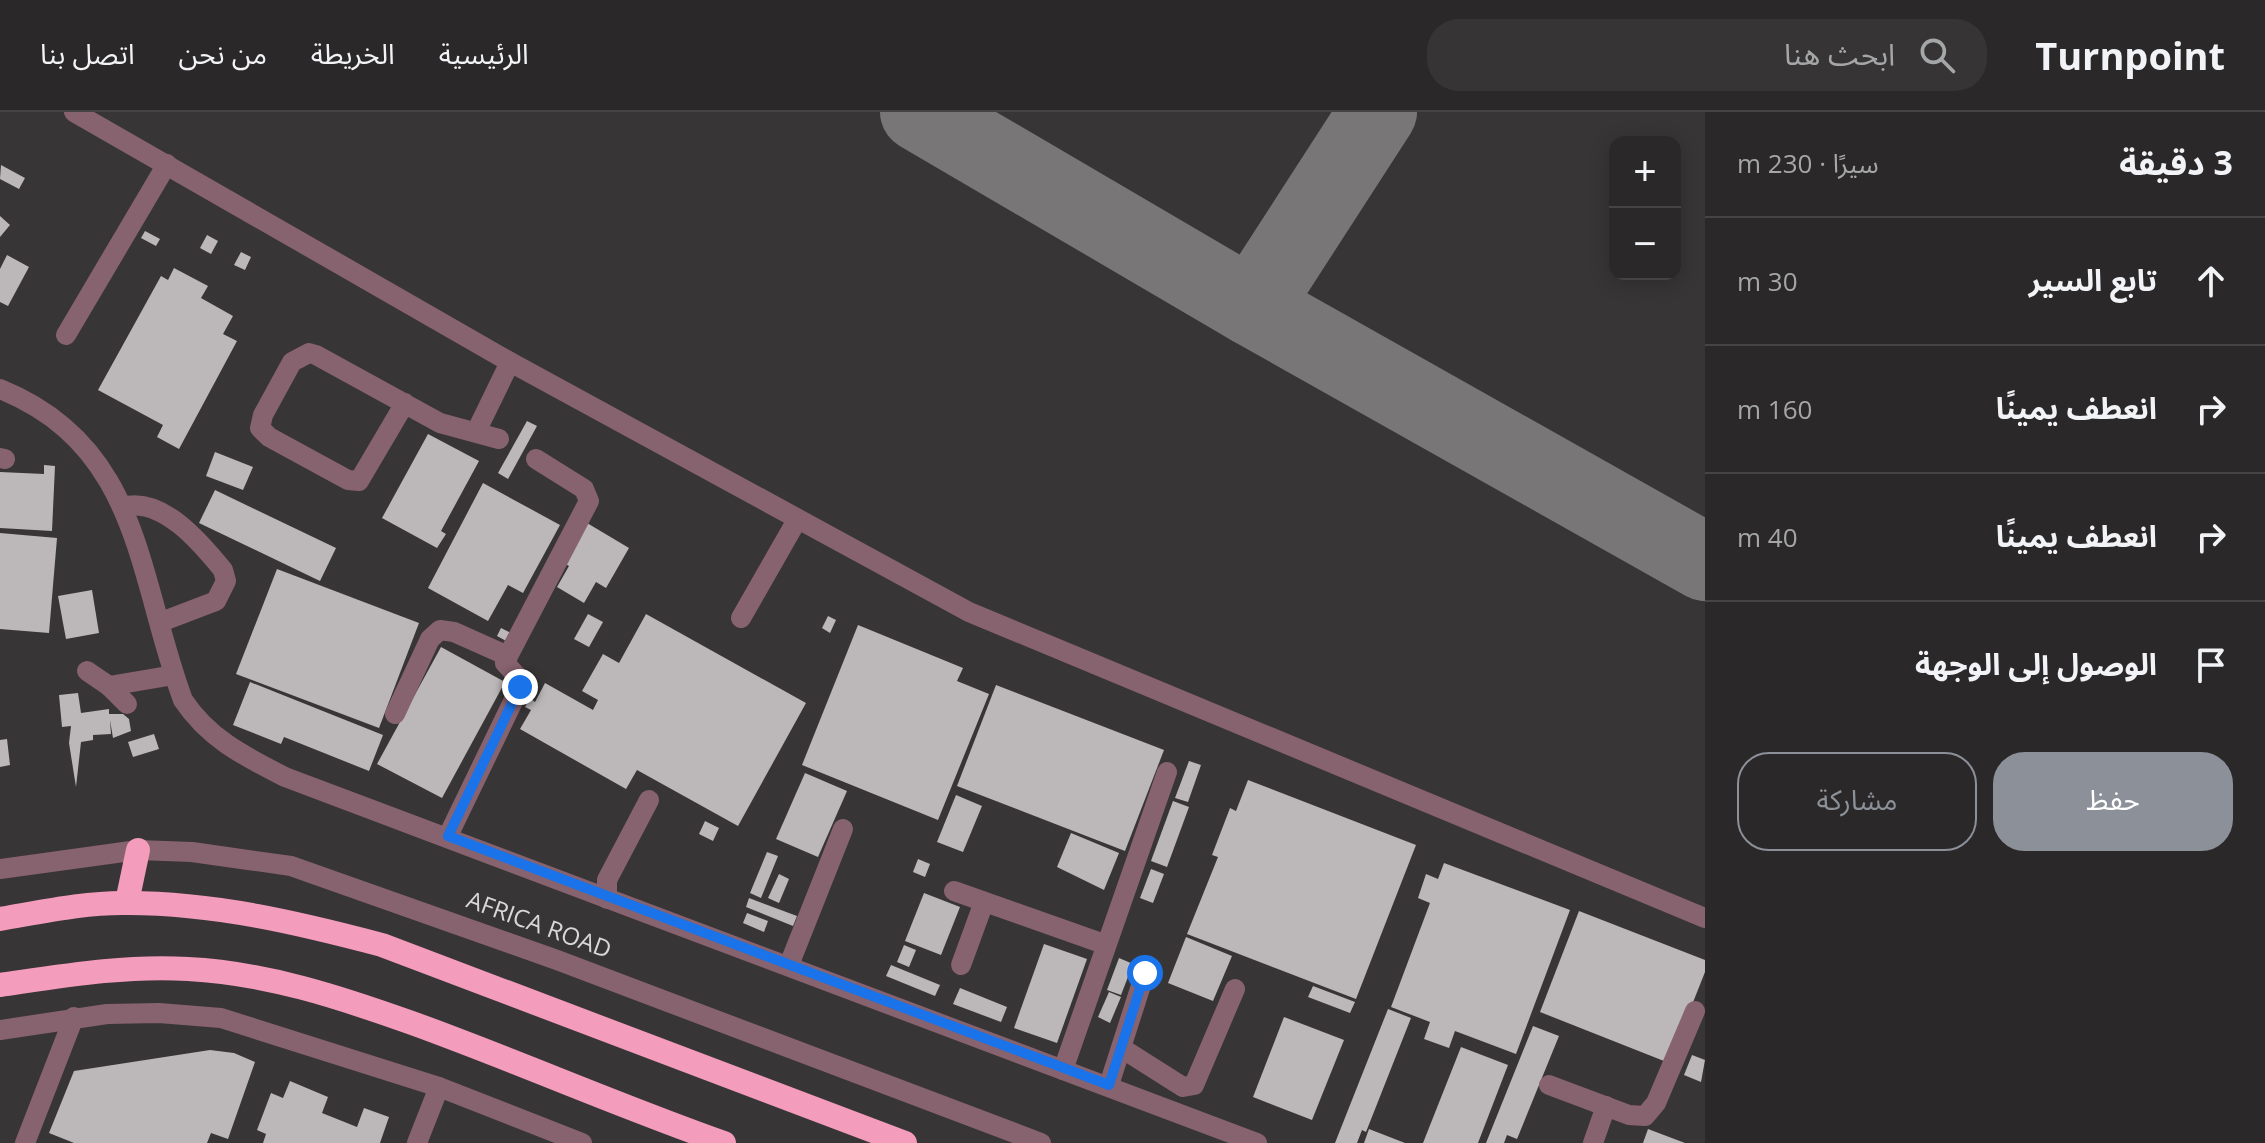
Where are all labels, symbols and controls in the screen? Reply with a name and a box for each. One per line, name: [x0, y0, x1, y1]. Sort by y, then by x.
search box: [1427, 19, 1987, 91]
text: Turnpoint: [2035, 29, 2225, 81]
text: ابحث هنا: [1784, 33, 1895, 74]
icon: search: [1915, 33, 1959, 77]
text: اتصل بنا: [40, 34, 135, 72]
text: من نحن: [179, 34, 267, 72]
text: الخريطة: [311, 34, 395, 72]
text: الرئيسية: [439, 34, 529, 72]
map controls: [1609, 136, 1681, 280]
button: +: [1609, 136, 1681, 208]
text: 3 دقيقة: [2119, 139, 2233, 185]
text: سيرًا · 230 m: [1737, 145, 1879, 181]
button: −: [1609, 208, 1681, 280]
text: تابع السير: [2029, 259, 2157, 300]
icon: ahead: [2189, 259, 2233, 303]
text: 30 m: [1737, 263, 1798, 299]
text: انعطف يمينًا: [1996, 387, 2157, 428]
icon: right: [2189, 387, 2233, 431]
text: 160 m: [1737, 391, 1812, 427]
text: انعطف يمينًا: [1996, 515, 2157, 556]
icon: right: [2189, 515, 2233, 559]
text: 40 m: [1737, 519, 1798, 555]
text: الوصول إلى الوجهة: [1915, 643, 2157, 684]
icon: arrive: [2189, 643, 2233, 687]
route end: [502, 669, 538, 705]
button: مشاركة: [1737, 752, 1977, 851]
button: حفظ: [1993, 752, 2233, 851]
street label: AFRICA ROAD: [463, 882, 616, 965]
route start: [1127, 955, 1163, 991]

